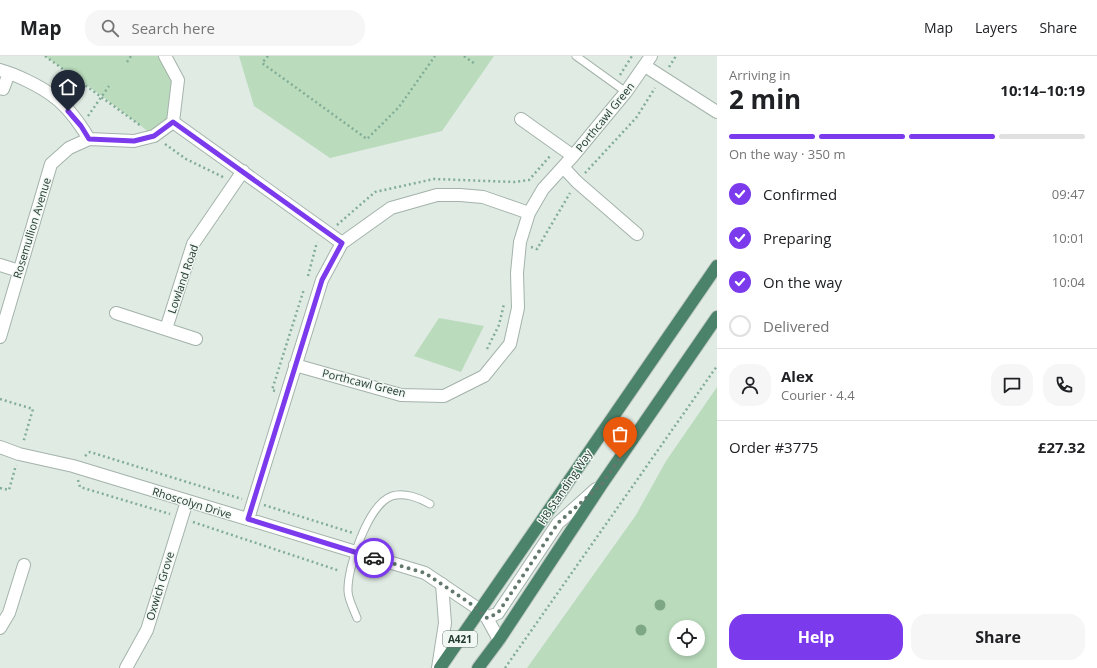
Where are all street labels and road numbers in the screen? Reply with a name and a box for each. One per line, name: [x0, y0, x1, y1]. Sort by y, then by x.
street label: Porthcawl Green: [572, 79, 637, 155]
street label: Rosemullion Avenue: [9, 176, 54, 280]
street label: Lowland Road: [164, 242, 201, 315]
street label: Porthcawl Green: [321, 365, 407, 400]
street label: H8 Standing Way: [534, 446, 595, 527]
street label: Rhoscolyn Drive: [151, 483, 234, 522]
street label: Oxwich Grove: [142, 550, 177, 622]
road number: A421: [443, 631, 477, 647]

